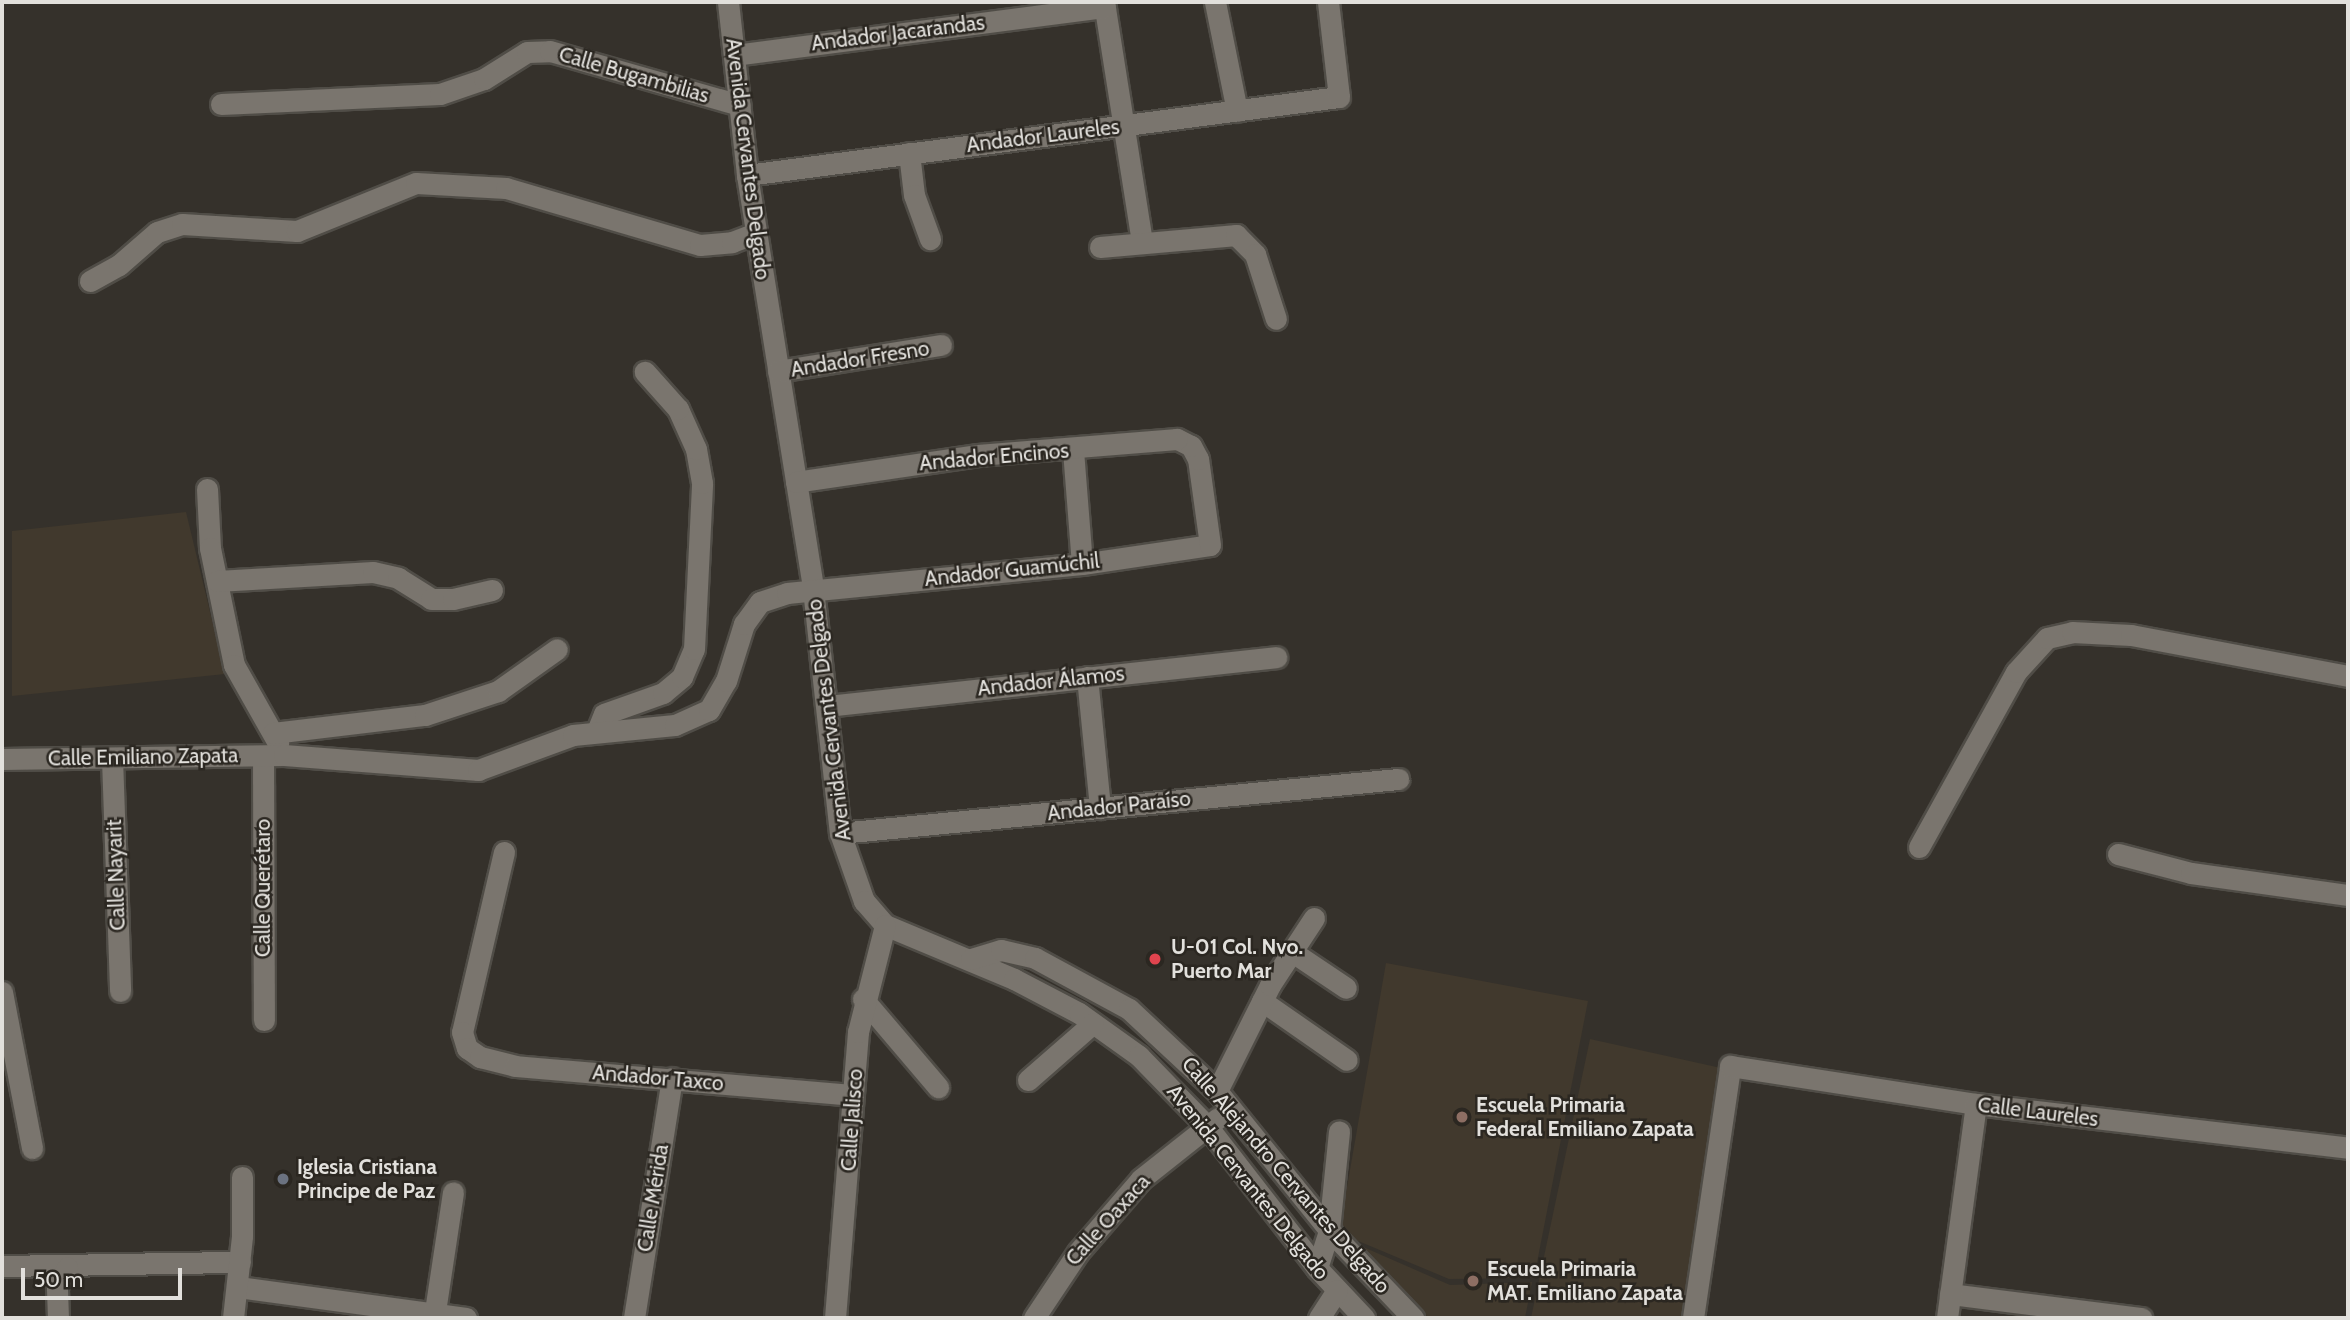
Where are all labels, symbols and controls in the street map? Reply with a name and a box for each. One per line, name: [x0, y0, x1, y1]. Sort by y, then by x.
street label: Andador Jacarandas: [810, 10, 986, 56]
street label: Avenida Cervantes Delgado: [721, 37, 775, 281]
street label: Calle Bugambilias: [556, 42, 712, 108]
street label: Andador Laureles: [965, 114, 1121, 158]
street label: Andador Fresno: [789, 336, 931, 382]
street label: Andador Encinos: [918, 438, 1070, 476]
street label: Andador Guamúchil: [923, 548, 1101, 592]
street label: Avenida Cervantes Delgado: [802, 598, 856, 842]
street label: Andador Álamos: [976, 661, 1126, 701]
street label: Calle Emiliano Zapata: [48, 743, 238, 771]
street label: Andador Paraíso: [1046, 786, 1192, 826]
street label: Calle Nayarit: [101, 819, 131, 931]
street label: Calle Querétaro: [250, 819, 276, 957]
place label: U-01 Col. Nvo. Puerto Mar: [1171, 934, 1303, 984]
marker: U-01 Col. Nvo. Puerto Mar: [1145, 949, 1165, 969]
street label: Calle Alejandro Cervantes Delgado: [1176, 1052, 1396, 1298]
street label: Andador Taxco: [591, 1060, 725, 1096]
street label: Calle Jalisco: [836, 1068, 868, 1172]
street label: Avenida Cervantes Delgado: [1162, 1079, 1334, 1285]
place label: Escuela Primaria Federal Emiliano Zapata: [1476, 1092, 1694, 1142]
street label: Calle Laureles: [1976, 1092, 2100, 1132]
marker: Escuela Primaria Federal Emiliano Zapata: [1454, 1109, 1470, 1125]
street label: Calle Mérida: [632, 1142, 674, 1254]
place label: Iglesia Cristiana Principe de Paz: [297, 1154, 437, 1204]
street label: Calle Oaxaca: [1061, 1169, 1155, 1271]
marker: Iglesia Cristiana Principe de Paz: [275, 1171, 291, 1187]
scale bar: [24, 1254, 186, 1298]
place label: Escuela Primaria MAT. Emiliano Zapata: [1487, 1256, 1683, 1306]
text: 50 m: [34, 1267, 83, 1292]
marker: Escuela Primaria MAT. Emiliano Zapata: [1465, 1273, 1481, 1289]

